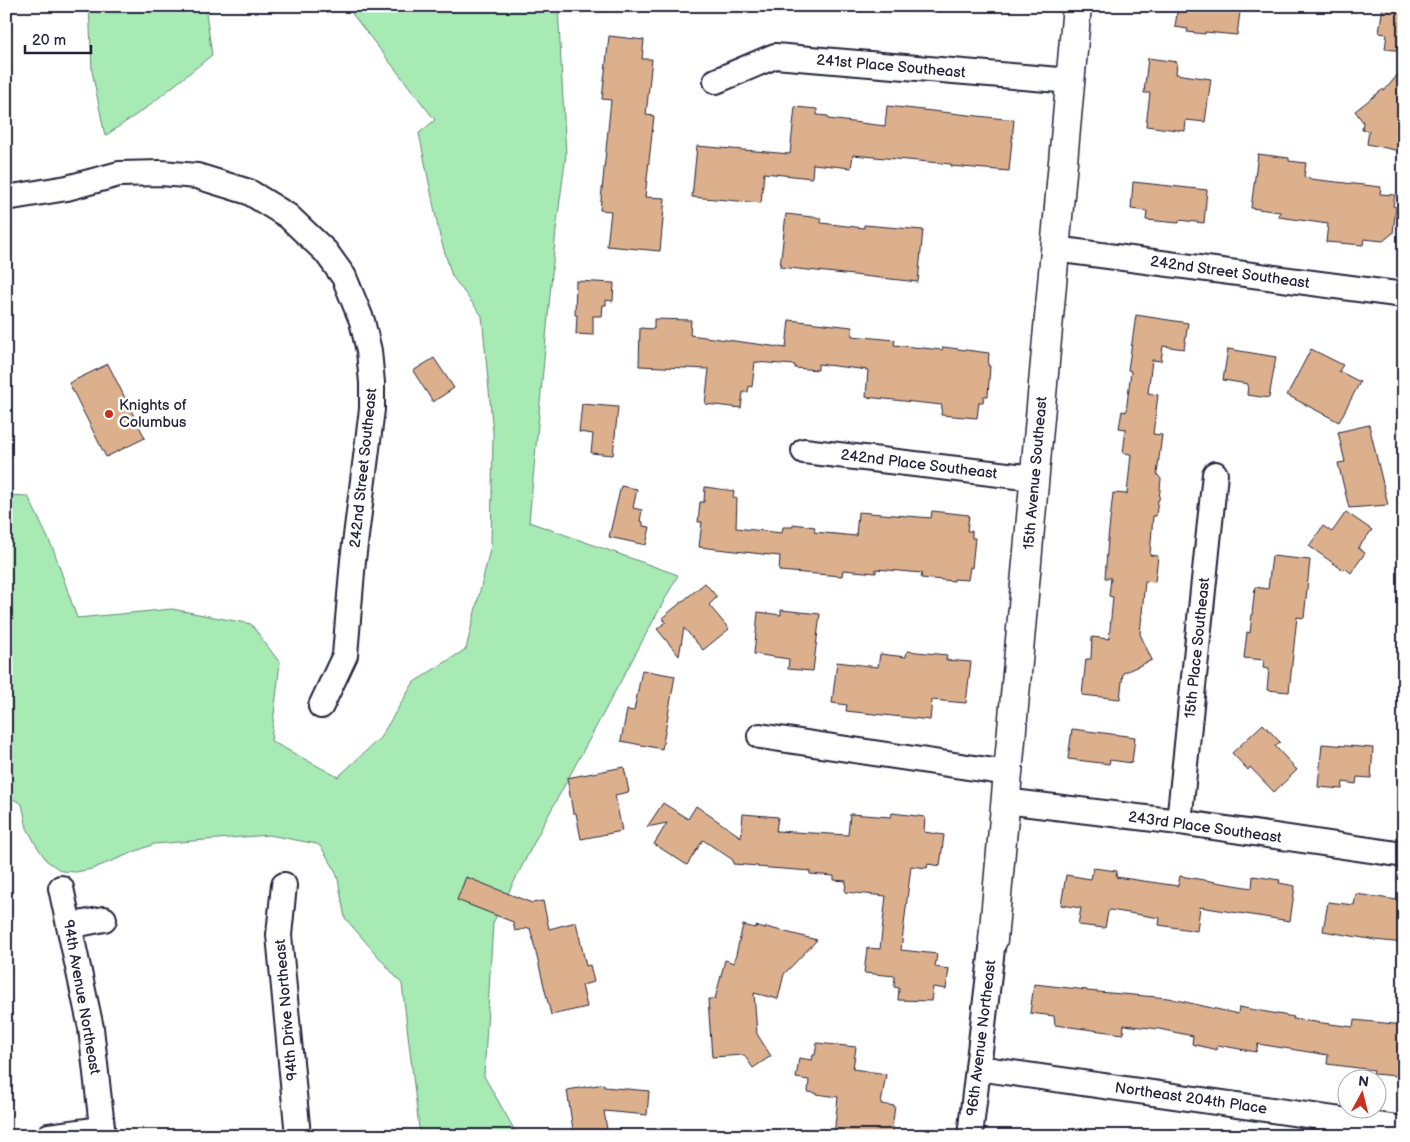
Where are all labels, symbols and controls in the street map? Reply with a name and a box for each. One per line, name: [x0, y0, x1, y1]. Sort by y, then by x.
scale bar: [25, 22, 91, 54]
text: 20 m: [32, 31, 66, 50]
street label: 241st Place Southeast: [816, 51, 967, 83]
street label: 242nd Street Southeast: [1149, 252, 1311, 293]
street label: 242nd Street Southeast: [346, 387, 381, 549]
street label: 15th Avenue Southeast: [1019, 395, 1052, 550]
place label: Knights of Columbus: [119, 396, 187, 432]
marker: Knights of Columbus: [103, 408, 115, 420]
street label: 242nd Place Southeast: [840, 445, 999, 484]
street label: 15th Place Southeast: [1181, 576, 1214, 719]
street label: 243rd Place Southeast: [1127, 807, 1283, 848]
street label: 94th Avenue Northeast: [59, 918, 105, 1076]
street label: 94th Drive Northeast: [271, 938, 302, 1081]
street label: 96th Avenue Northeast: [963, 959, 1001, 1117]
north arrow: [1338, 1070, 1388, 1120]
text: N: [1357, 1073, 1370, 1091]
street label: Northeast 204th Place: [1114, 1078, 1268, 1119]

